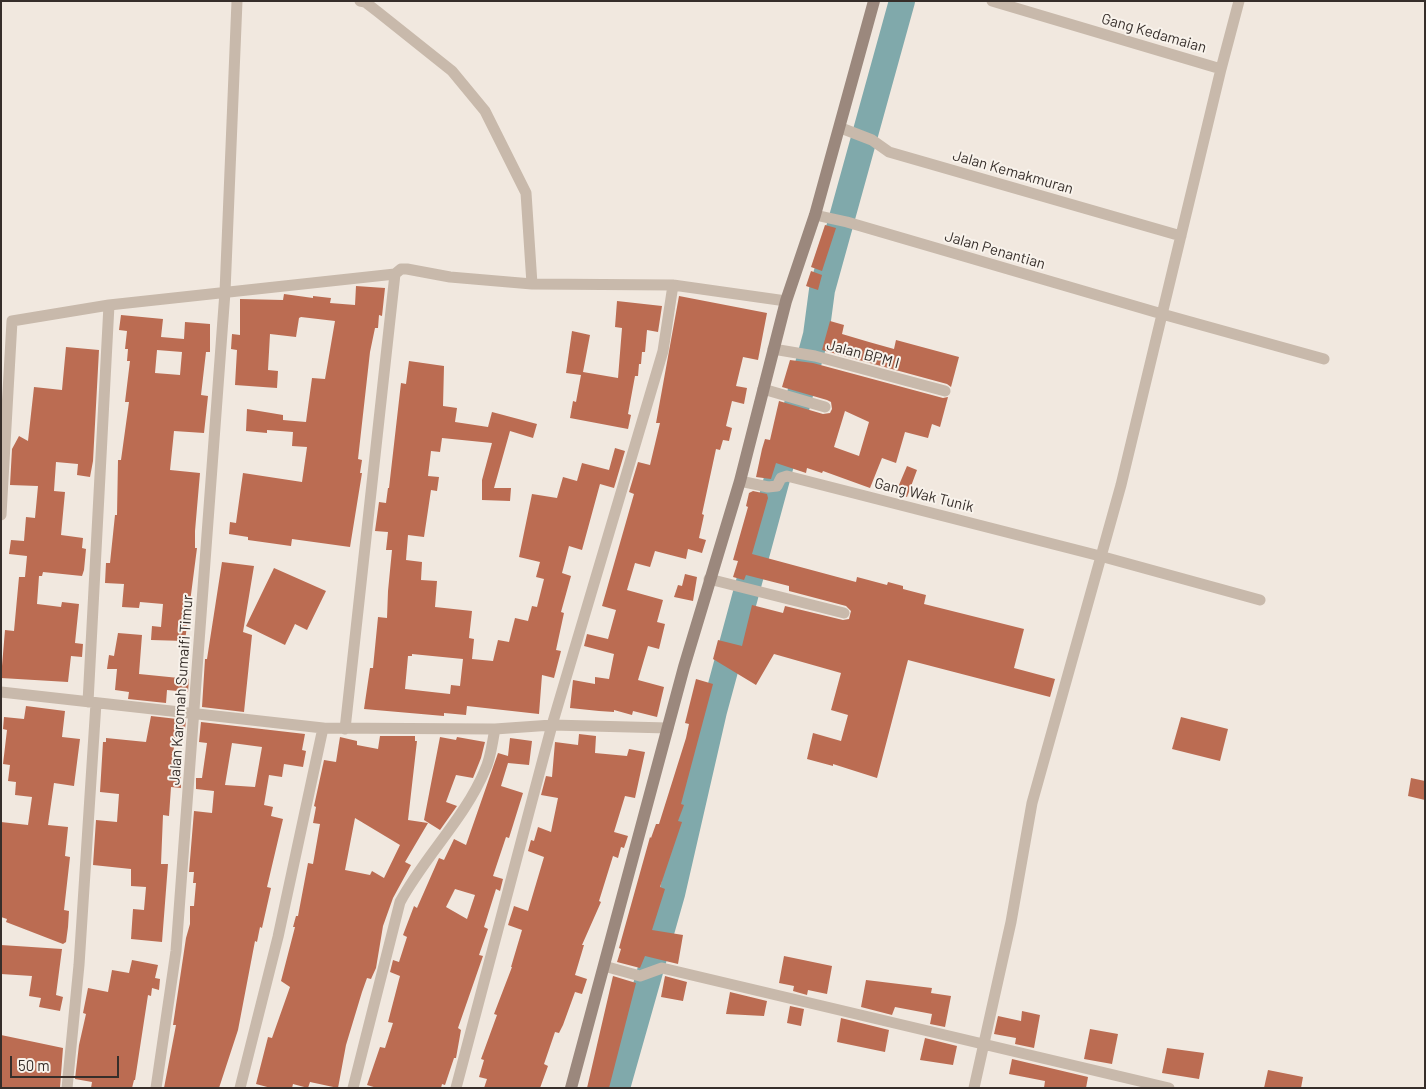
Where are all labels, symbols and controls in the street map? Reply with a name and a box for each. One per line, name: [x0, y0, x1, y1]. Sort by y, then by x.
street label: Gang Kedamaian: [1099, 9, 1209, 57]
street label: Jalan Kemakmuran: [951, 146, 1075, 198]
street label: Jalan Penantian: [943, 227, 1047, 273]
street label: Jalan BPM I: [825, 336, 901, 372]
street label: Gang Wak Tunik: [872, 474, 976, 516]
street label: Jalan Karomah Sumaifi Timur: [165, 594, 197, 786]
scale bar: [12, 1046, 121, 1078]
text: 50 m: [18, 1056, 50, 1074]

